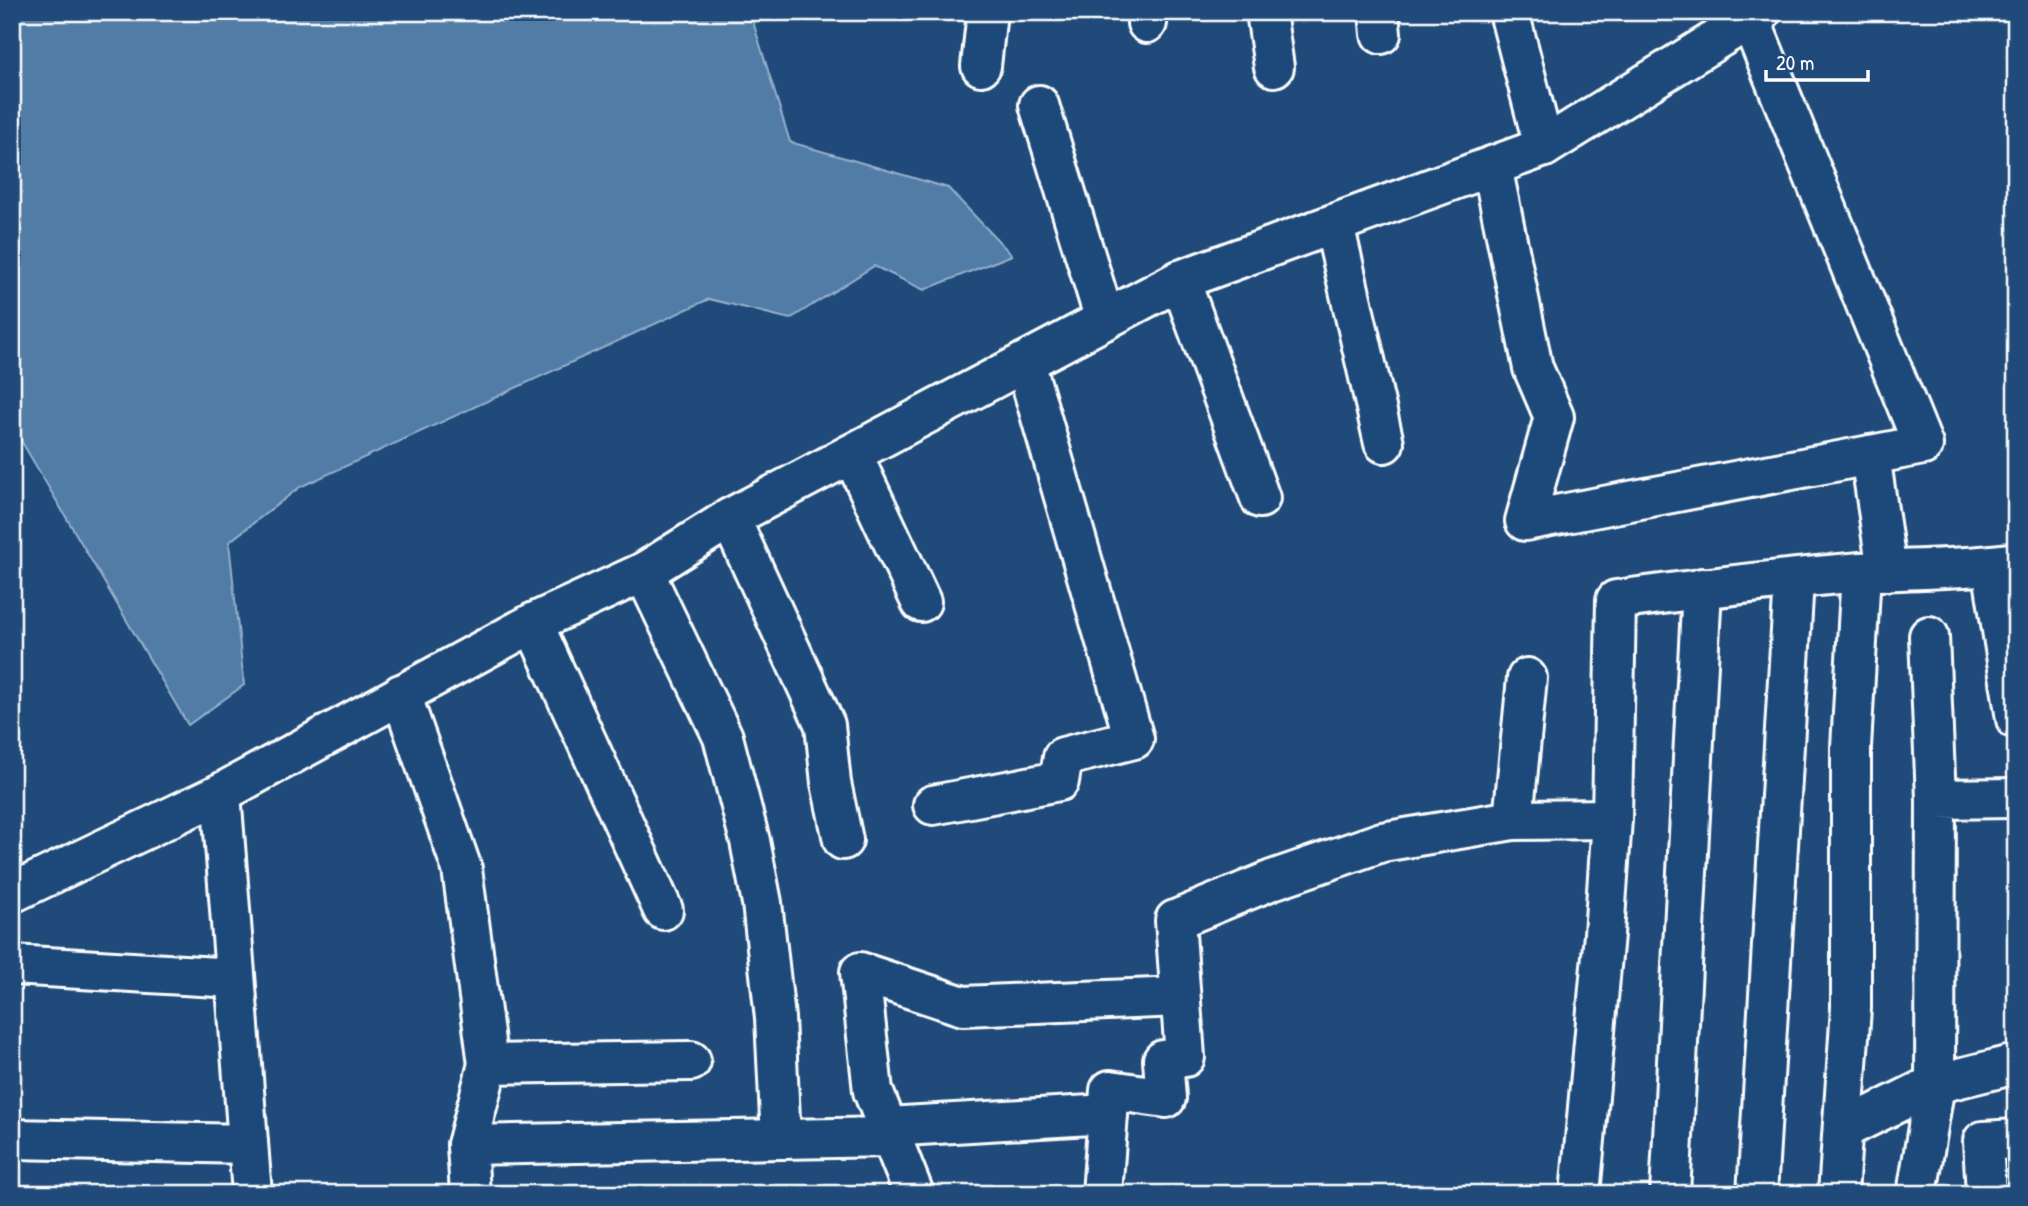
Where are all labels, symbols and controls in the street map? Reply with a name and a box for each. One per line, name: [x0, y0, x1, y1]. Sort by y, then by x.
scale bar: [1766, 38, 1867, 82]
text: 20 m: [1776, 48, 1814, 77]

